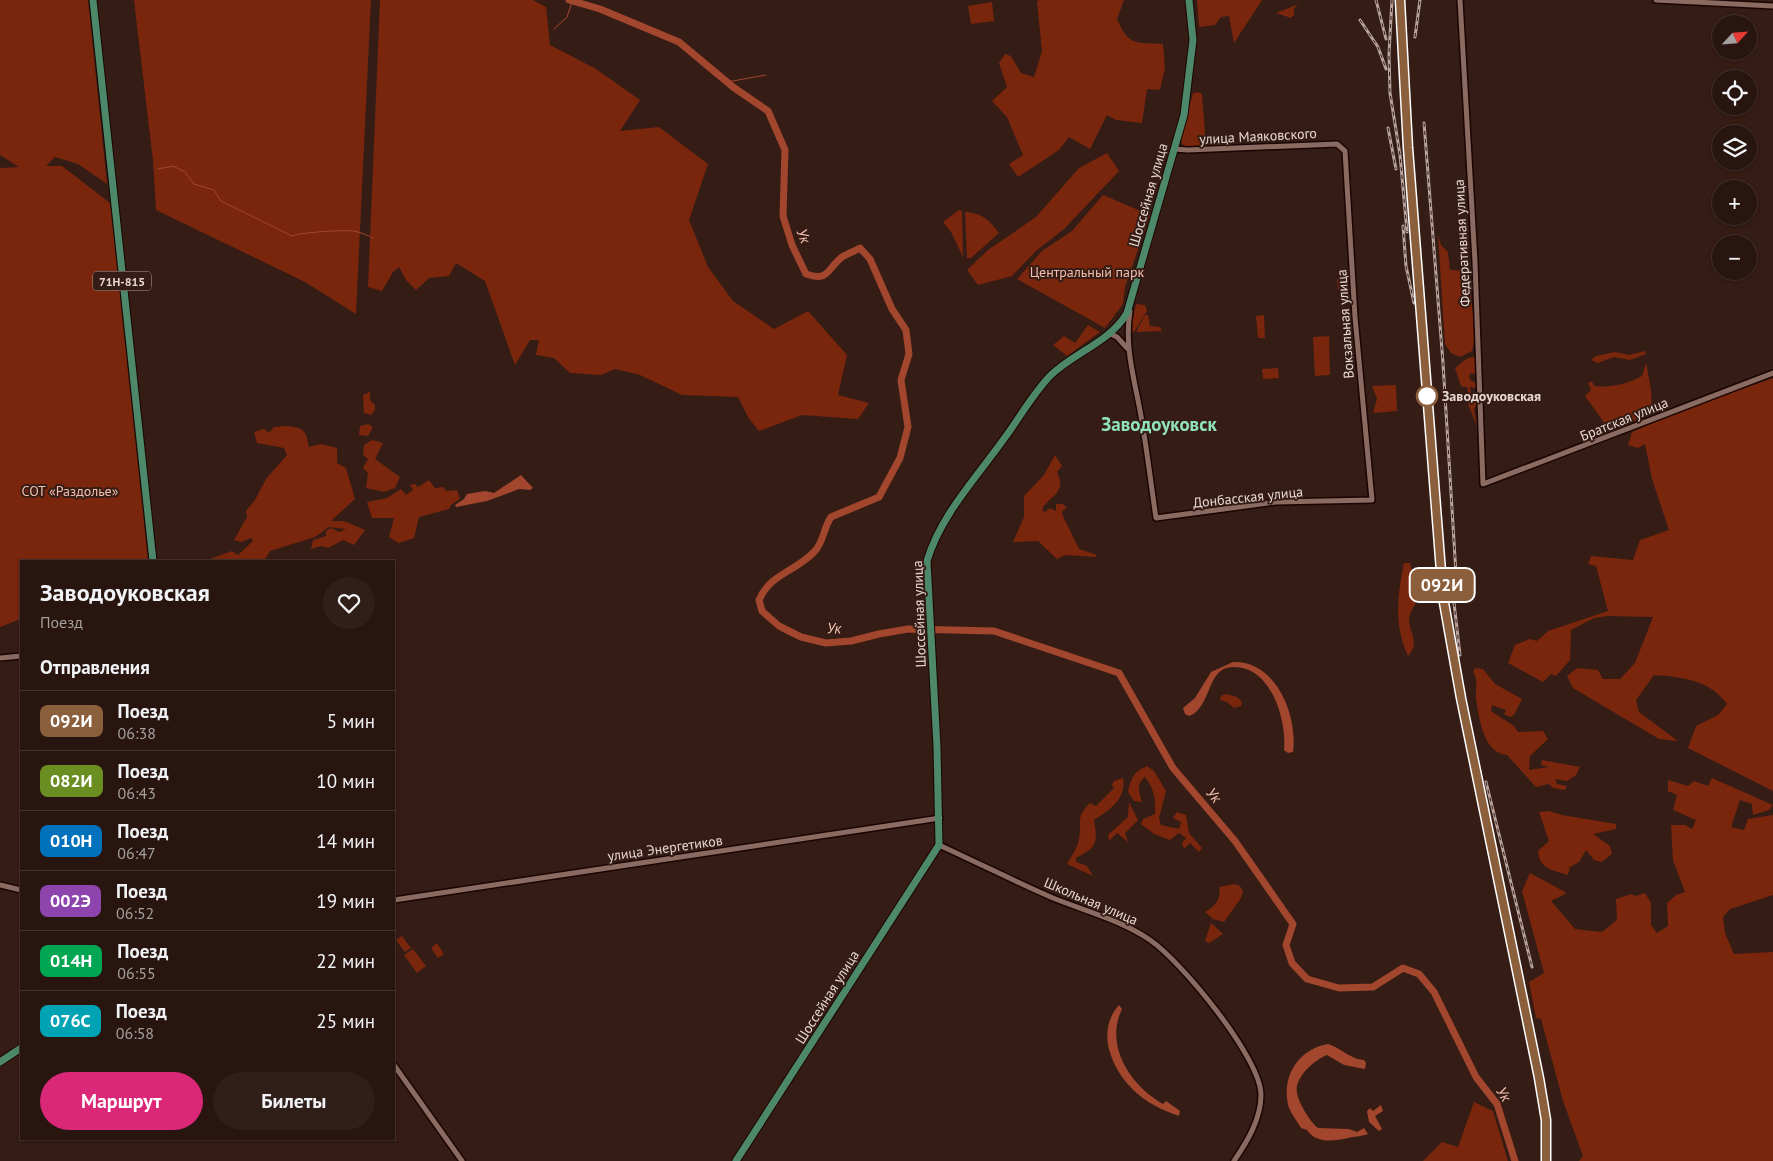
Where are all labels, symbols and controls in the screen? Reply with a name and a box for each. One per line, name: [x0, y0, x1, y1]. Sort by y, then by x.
north arrow: [1712, 15, 1758, 60]
map controls: [1712, 15, 1757, 280]
button: locate: [1712, 70, 1757, 115]
street label: улица Маяковского: [1199, 124, 1317, 148]
button: layers: [1712, 125, 1757, 170]
street label: Шоссейная улица: [1125, 141, 1171, 249]
street label: Федеративная улица: [1450, 179, 1474, 307]
button: +: [1712, 180, 1757, 225]
water label: Ук: [793, 226, 816, 247]
button: −: [1712, 235, 1757, 280]
park label: Центральный парк: [1030, 263, 1145, 281]
street label: Вокзальная улица: [1332, 269, 1358, 379]
road number: 71Н-815: [93, 272, 151, 290]
marker: Заводоуковская: [1416, 385, 1438, 407]
place label: Заводоуковская: [1442, 387, 1541, 405]
street label: Братская улица: [1577, 393, 1671, 445]
district label: Заводоуковск: [1101, 412, 1217, 436]
park label: СОТ «Раздолье»: [22, 482, 119, 500]
street label: Донбасская улица: [1192, 482, 1304, 512]
street label: Шоссейная улица: [908, 560, 930, 668]
line badge: 092И: [1407, 569, 1477, 601]
text: 092И: [1421, 573, 1463, 596]
text: Заводоуковская: [40, 577, 210, 608]
button: heart: [323, 577, 375, 629]
text: Поезд: [40, 612, 83, 632]
water label: Ук: [827, 618, 842, 638]
text: Отправления: [40, 655, 150, 679]
text: Поезд: [118, 699, 169, 723]
text: 092И: [50, 709, 93, 732]
text: 5 мин: [327, 709, 375, 733]
text: 06:38: [118, 723, 156, 743]
text: Поезд: [118, 759, 169, 783]
text: 082И: [50, 769, 93, 792]
text: 10 мин: [316, 769, 375, 793]
text: 06:43: [118, 783, 156, 803]
water label: Ук: [1202, 783, 1227, 807]
text: Поезд: [117, 819, 168, 843]
text: 010Н: [50, 829, 92, 852]
text: 14 мин: [316, 829, 375, 853]
street label: улица Энергетиков: [606, 831, 724, 865]
text: 06:47: [117, 843, 156, 863]
street label: Школьная улица: [1041, 873, 1141, 929]
text: Поезд: [116, 879, 167, 903]
text: 002Э: [50, 889, 91, 912]
text: 19 мин: [316, 889, 375, 913]
text: 06:52: [116, 903, 154, 923]
text: Поезд: [117, 939, 168, 963]
street label: Шоссейная улица: [791, 947, 863, 1047]
text: 014Н: [50, 949, 92, 972]
text: 22 мин: [316, 949, 375, 973]
text: 06:55: [117, 963, 156, 983]
text: Поезд: [116, 999, 167, 1023]
text: 076С: [50, 1009, 91, 1032]
text: 25 мин: [316, 1009, 375, 1033]
text: 06:58: [116, 1023, 154, 1043]
button: Маршрут: [40, 1072, 203, 1130]
button: Билеты: [213, 1072, 375, 1130]
water label: Ук: [1492, 1083, 1516, 1106]

